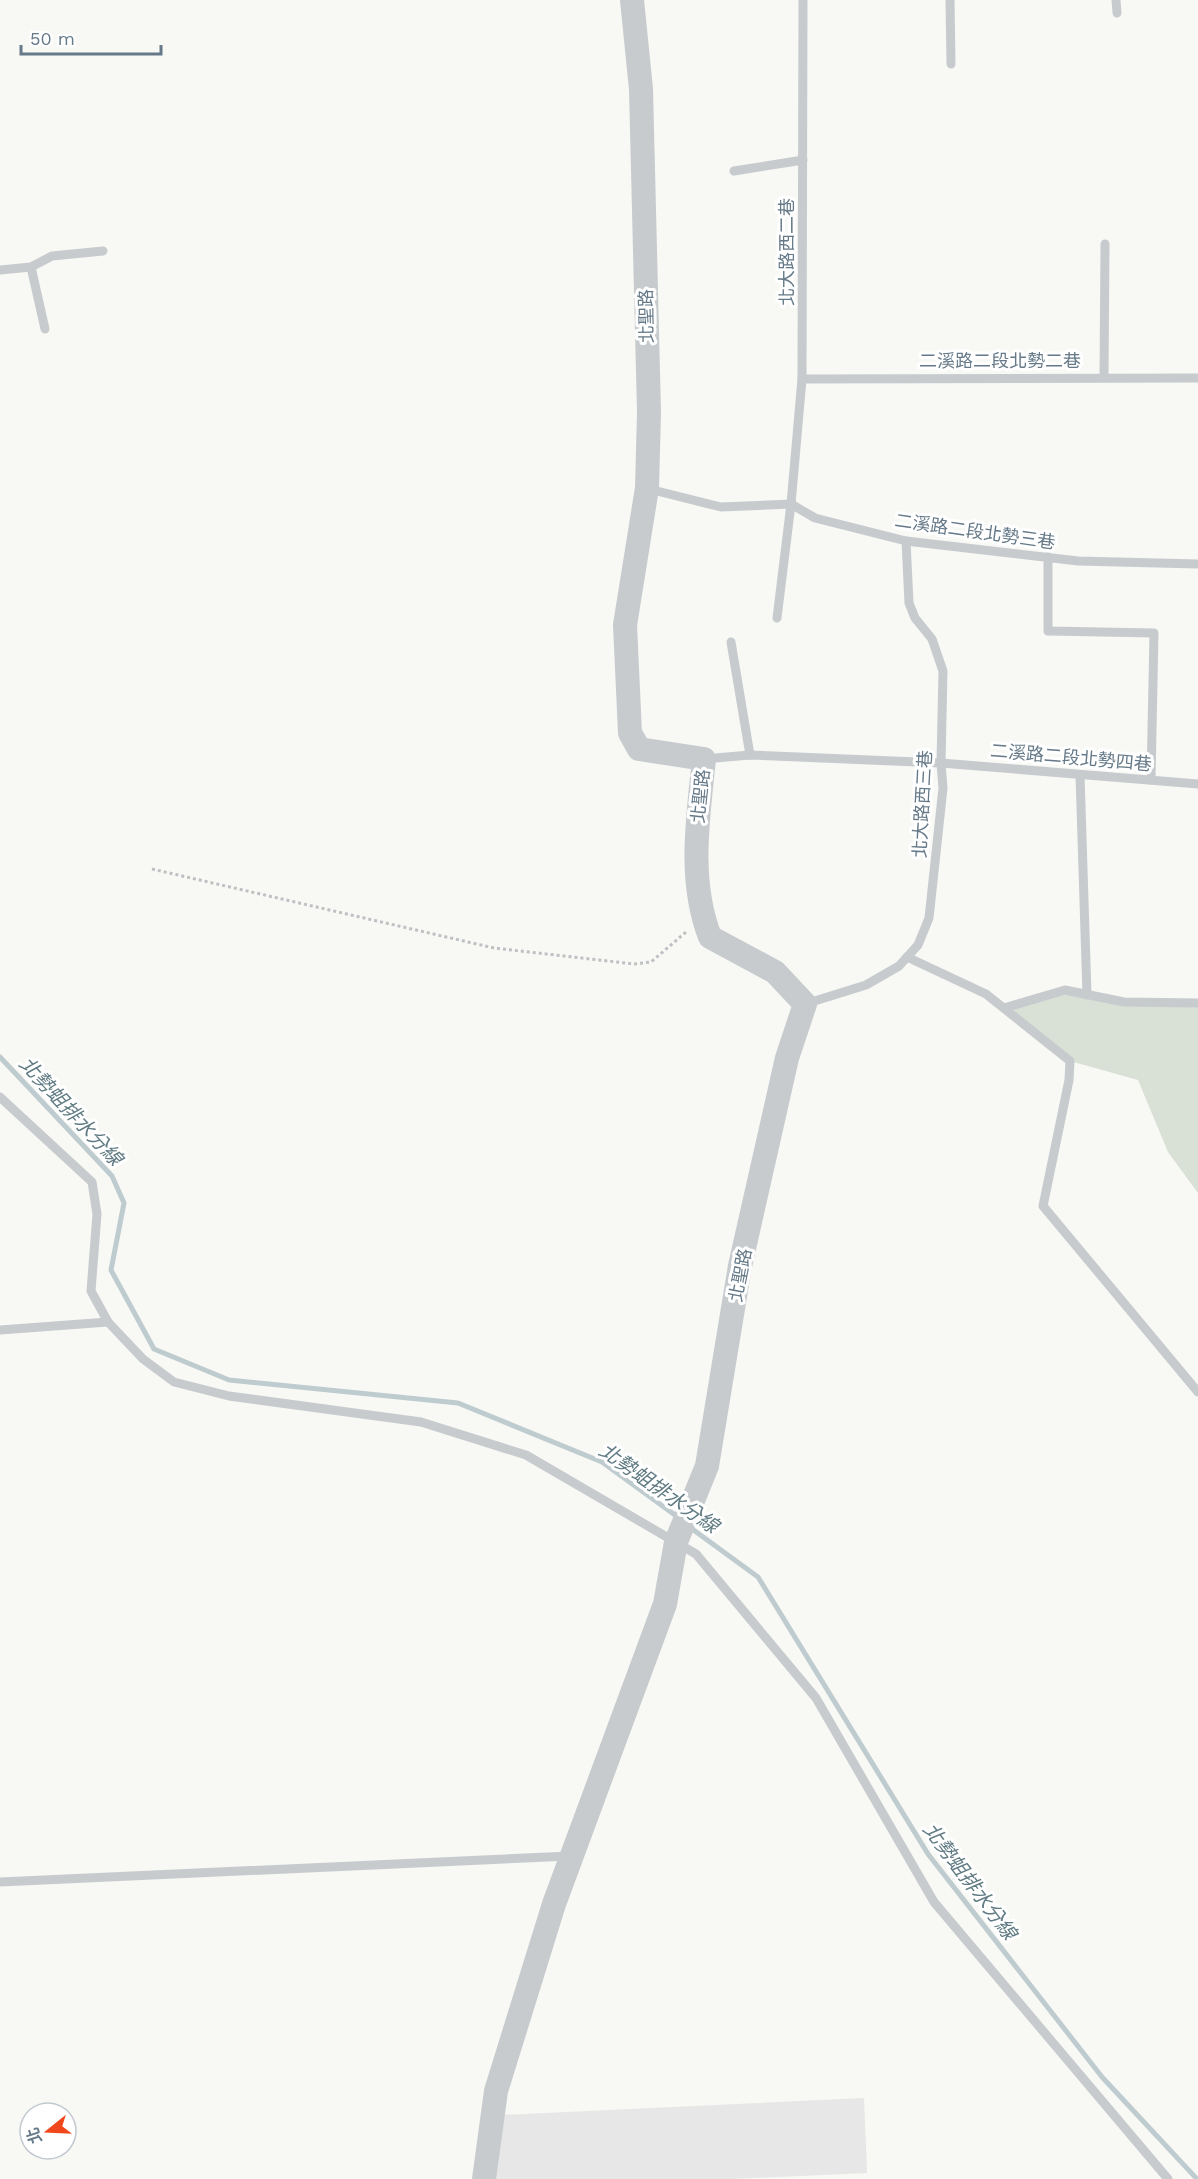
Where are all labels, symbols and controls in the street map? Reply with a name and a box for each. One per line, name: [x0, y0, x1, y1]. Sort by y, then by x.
scale bar: [21, 18, 160, 56]
text: 50 m: [30, 28, 75, 49]
street label: 北大路西二巷: [776, 198, 797, 306]
street label: 北聖路: [635, 289, 657, 343]
street label: 二溪路二段北勢二巷: [919, 350, 1081, 371]
street label: 二溪路二段北勢三巷: [893, 509, 1057, 553]
street label: 二溪路二段北勢四巷: [989, 739, 1153, 775]
street label: 北大路西三巷: [909, 750, 935, 858]
street label: 北聖路: [687, 768, 713, 824]
water label: 北勢蛆排水分線: [14, 1052, 129, 1172]
street label: 北聖路: [725, 1246, 755, 1304]
water label: 北勢蛆排水分線: [595, 1438, 725, 1539]
water label: 北勢蛆排水分線: [918, 1818, 1023, 1946]
north arrow: [18, 2101, 78, 2161]
text: 北: [23, 2125, 46, 2146]

